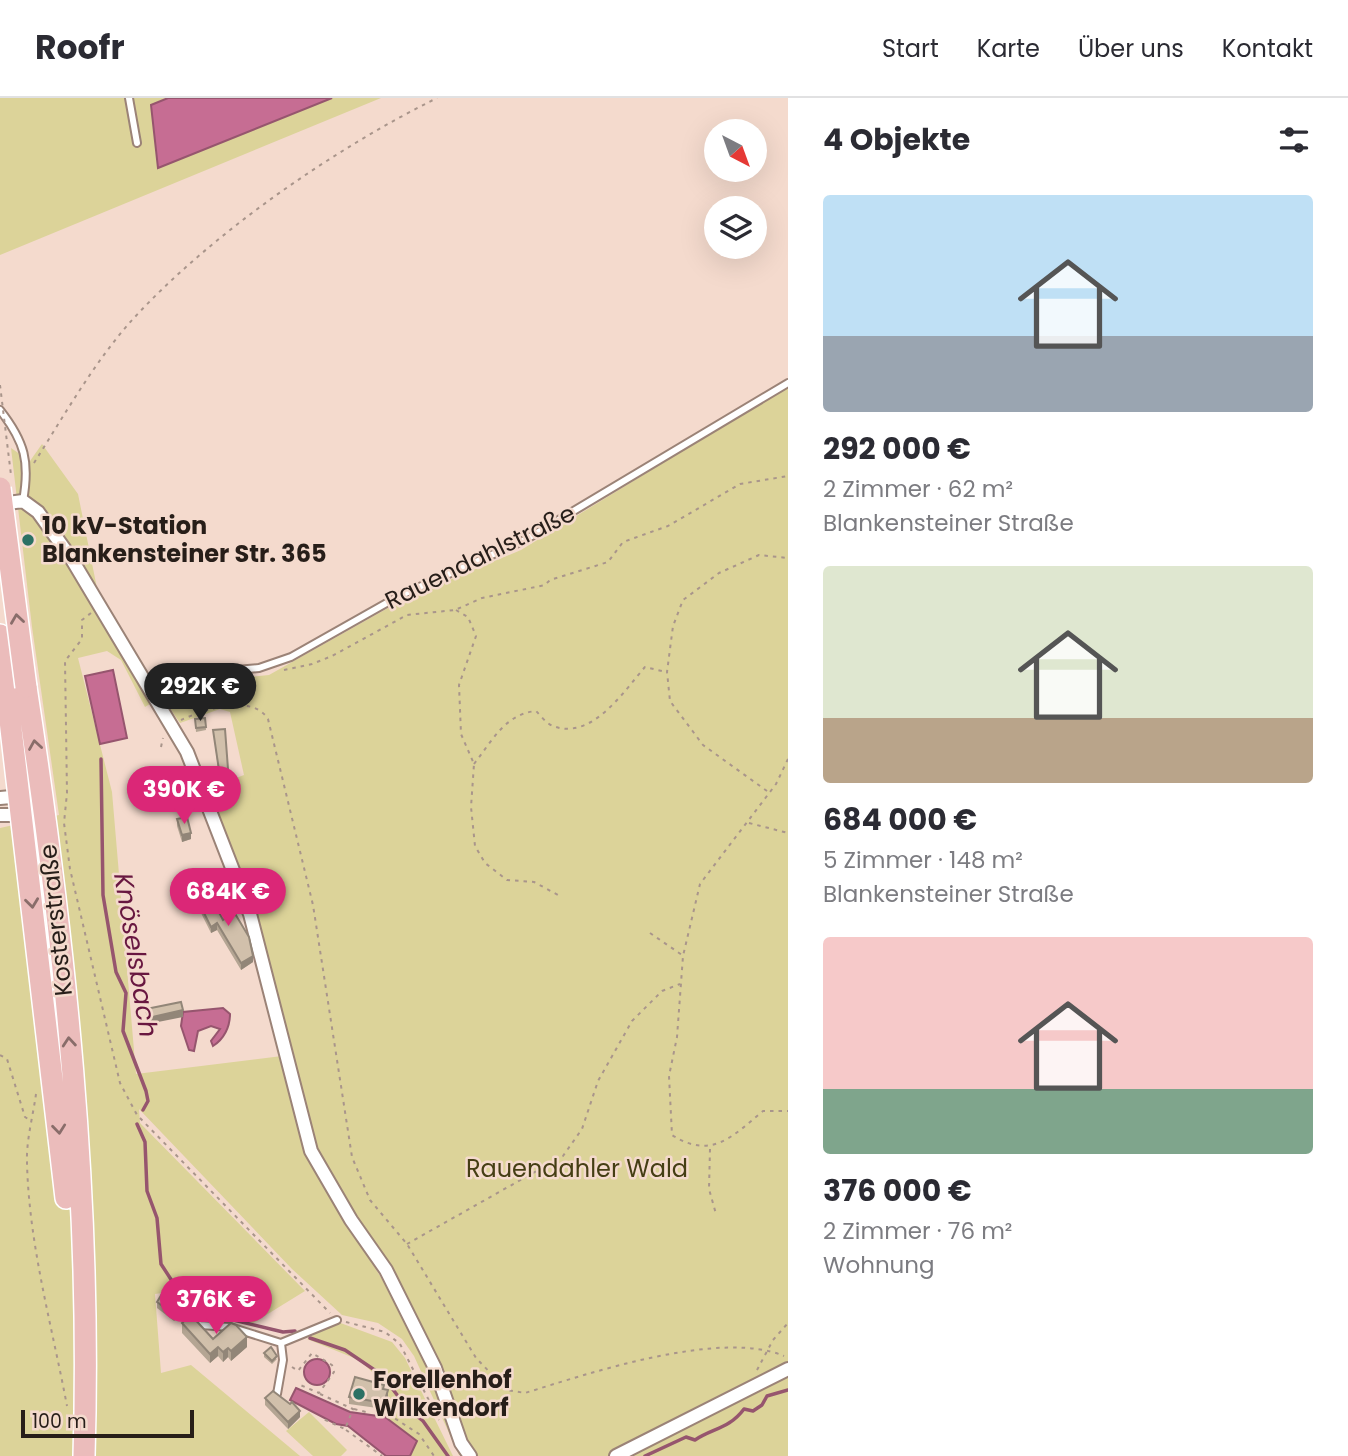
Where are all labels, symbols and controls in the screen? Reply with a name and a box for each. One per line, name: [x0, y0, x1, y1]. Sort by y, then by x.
text: Roofr: [35, 24, 125, 71]
text: Start: [882, 32, 939, 65]
text: Karte: [977, 32, 1040, 65]
text: Über uns: [1078, 32, 1184, 65]
text: Kontakt: [1222, 32, 1313, 65]
text: 4 Objekte: [823, 118, 970, 161]
north arrow: [704, 119, 766, 182]
map controls: [704, 119, 767, 259]
icon: filters: [1275, 121, 1313, 159]
button: layers: [704, 196, 767, 259]
icon: home: [1005, 241, 1131, 367]
text: 292 000 €: [823, 427, 971, 470]
text: 2 Zimmer · 62 m²: [823, 473, 1013, 505]
street label: Rauendahlstraße: [379, 496, 580, 617]
text: Blankensteiner Straße: [823, 507, 1074, 539]
place label: 10 kV-Station Blankensteiner Str. 365: [42, 509, 327, 570]
marker: 10 kV-Station Blankensteiner Str. 365: [20, 532, 36, 548]
icon: home: [1005, 612, 1131, 738]
one-way arrow: [9, 613, 24, 625]
pin: 292K €: [143, 664, 257, 723]
text: 292K €: [160, 670, 240, 702]
one-way arrow: [28, 739, 43, 751]
pin: 390K €: [127, 766, 241, 826]
text: 390K €: [143, 773, 225, 805]
text: 684 000 €: [823, 798, 977, 841]
street label: Kosterstraße: [31, 842, 80, 998]
text: 5 Zimmer · 148 m²: [823, 844, 1023, 876]
pin: 684K €: [171, 868, 285, 928]
water label: Knöselsbach: [105, 870, 167, 1040]
text: 684K €: [186, 875, 270, 907]
text: Blankensteiner Straße: [823, 878, 1074, 910]
one-way arrow: [24, 897, 39, 909]
icon: home: [1005, 983, 1131, 1109]
one-way arrow: [62, 1036, 77, 1047]
one-way arrow: [51, 1123, 66, 1135]
park label: Rauendahler Wald: [466, 1152, 688, 1185]
text: 376 000 €: [823, 1169, 972, 1212]
text: 2 Zimmer · 76 m²: [823, 1215, 1012, 1247]
text: Wohnung: [823, 1249, 935, 1281]
pin: 376K €: [159, 1276, 273, 1336]
text: 376K €: [176, 1283, 256, 1315]
place label: Forellenhof Wilkendorf: [373, 1363, 512, 1424]
marker: Forellenhof Wilkendorf: [351, 1386, 367, 1402]
scale bar: [21, 1407, 194, 1439]
text: 100 m: [32, 1408, 87, 1435]

